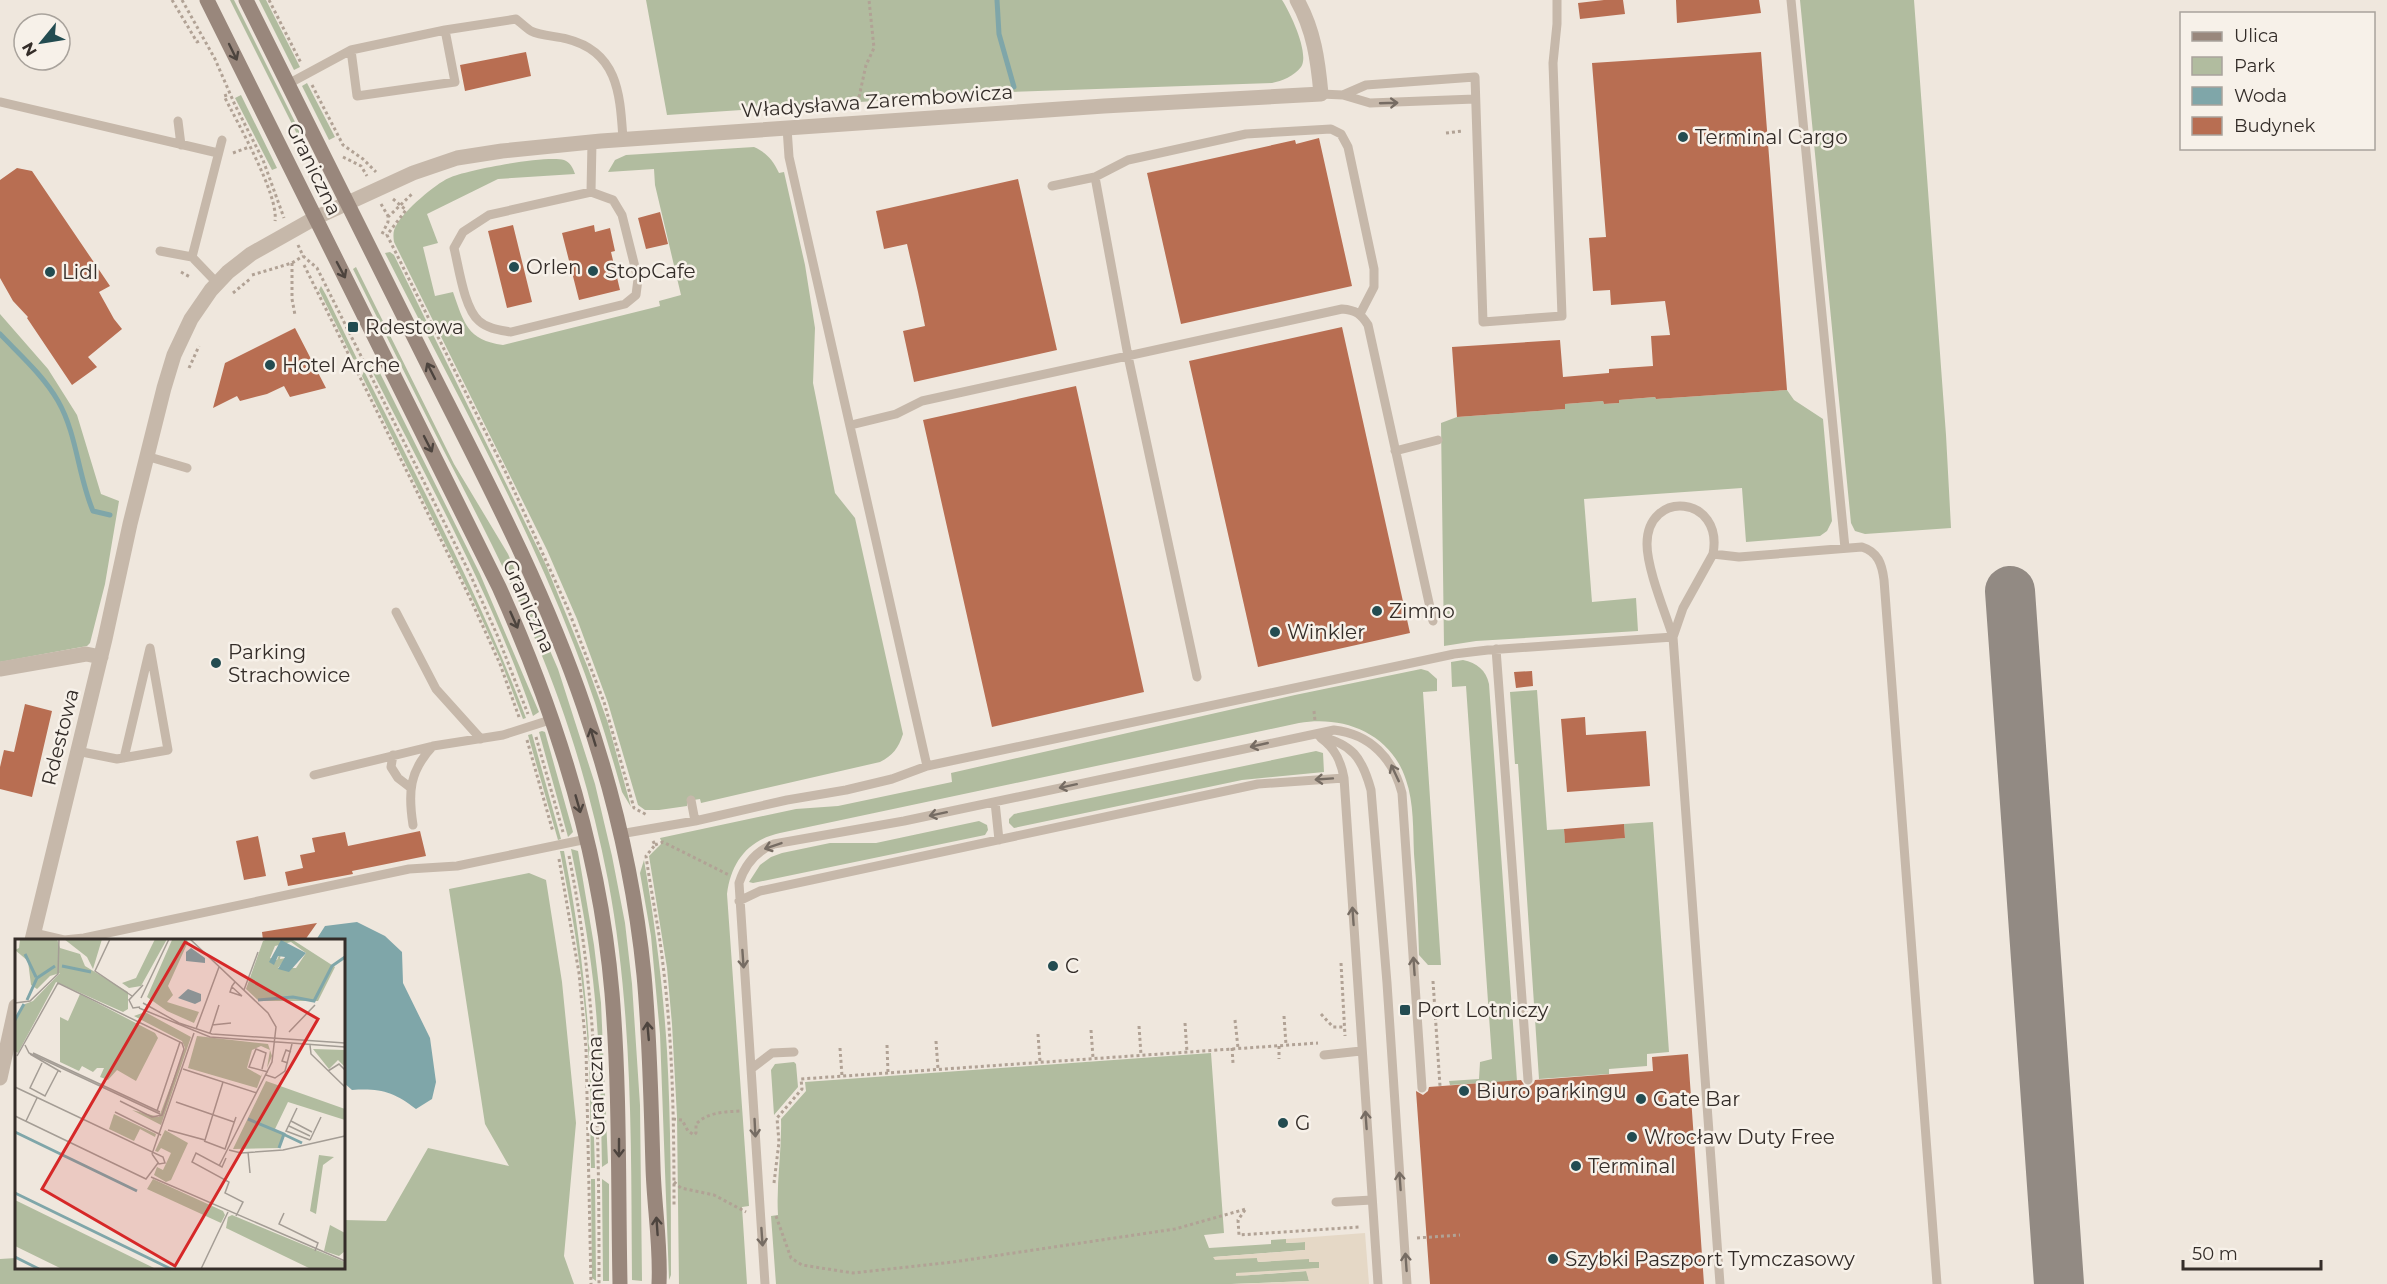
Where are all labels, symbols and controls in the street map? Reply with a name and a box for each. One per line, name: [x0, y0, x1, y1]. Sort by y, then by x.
north arrow: [12, 12, 72, 72]
legend: [2180, 12, 2375, 150]
text: Ulica: [2234, 25, 2279, 47]
text: N: [18, 39, 41, 60]
one-way arrow: [228, 43, 239, 61]
text: Park: [2234, 55, 2275, 77]
street label: Władysława Zarembowicza: [740, 80, 1014, 122]
text: Woda: [2234, 85, 2287, 107]
one-way arrow: [1379, 97, 1399, 108]
text: Budynek: [2234, 115, 2316, 137]
street label: Graniczna: [281, 119, 347, 219]
place label: Terminal Cargo: [1695, 125, 1848, 149]
marker: Terminal Cargo: [1676, 130, 1690, 144]
place label: Orlen: [526, 255, 582, 279]
place label: StopCafe: [605, 259, 696, 283]
place label: Lidl: [62, 260, 98, 284]
marker: Orlen: [507, 260, 521, 274]
one-way arrow: [335, 261, 347, 278]
marker: StopCafe: [586, 264, 600, 278]
marker: Lidl: [43, 265, 57, 279]
place label: Rdestowa: [365, 315, 464, 339]
marker: Rdestowa: [346, 320, 360, 334]
place label: Hotel Arche: [282, 353, 400, 377]
marker: Hotel Arche: [263, 358, 277, 372]
one-way arrow: [425, 362, 436, 380]
one-way arrow: [423, 435, 435, 453]
street label: Graniczna: [498, 555, 560, 657]
place label: Zimno: [1389, 599, 1455, 623]
marker: Zimno: [1370, 604, 1384, 618]
one-way arrow: [509, 610, 520, 628]
place label: Winkler: [1287, 620, 1365, 644]
marker: Winkler: [1268, 625, 1282, 639]
place label: Parking Strachowice: [228, 640, 350, 687]
marker: Parking Strachowice: [209, 656, 223, 670]
street label: Rdestowa: [36, 686, 84, 788]
one-way arrow: [587, 728, 598, 747]
one-way arrow: [1249, 740, 1268, 752]
one-way arrow: [1388, 765, 1400, 783]
one-way arrow: [1314, 773, 1334, 784]
one-way arrow: [1059, 781, 1078, 793]
one-way arrow: [573, 794, 584, 813]
one-way arrow: [929, 809, 948, 820]
one-way arrow: [764, 841, 783, 852]
one-way arrow: [1347, 907, 1358, 927]
inset map: [15, 939, 345, 1269]
one-way arrow: [738, 949, 749, 969]
place label: C: [1065, 954, 1079, 978]
one-way arrow: [1408, 957, 1419, 977]
marker: C: [1046, 959, 1060, 973]
place label: Port Lotniczy: [1417, 998, 1548, 1022]
marker: Port Lotniczy: [1398, 1003, 1412, 1017]
one-way arrow: [642, 1021, 653, 1041]
street label: Graniczna: [582, 1036, 610, 1136]
place label: Biuro parkingu: [1476, 1079, 1627, 1103]
marker: Biuro parkingu: [1457, 1084, 1471, 1098]
place label: Gate Bar: [1653, 1087, 1740, 1111]
marker: Gate Bar: [1634, 1092, 1648, 1106]
place label: G: [1295, 1111, 1310, 1135]
one-way arrow: [1361, 1111, 1372, 1131]
marker: G: [1276, 1116, 1290, 1130]
one-way arrow: [749, 1117, 760, 1137]
place label: Wrocław Duty Free: [1644, 1125, 1835, 1149]
marker: Wrocław Duty Free: [1625, 1130, 1639, 1144]
one-way arrow: [613, 1138, 625, 1158]
place label: Terminal: [1588, 1154, 1676, 1178]
marker: Terminal: [1569, 1159, 1583, 1173]
one-way arrow: [1394, 1171, 1405, 1191]
one-way arrow: [651, 1216, 662, 1236]
one-way arrow: [757, 1227, 768, 1246]
scale bar: [2183, 1233, 2321, 1271]
text: 50 m: [2192, 1243, 2238, 1265]
place label: Szybki Paszport Tymczasowy: [1565, 1247, 1855, 1271]
one-way arrow: [1400, 1252, 1411, 1272]
marker: Szybki Paszport Tymczasowy: [1546, 1252, 1560, 1266]

